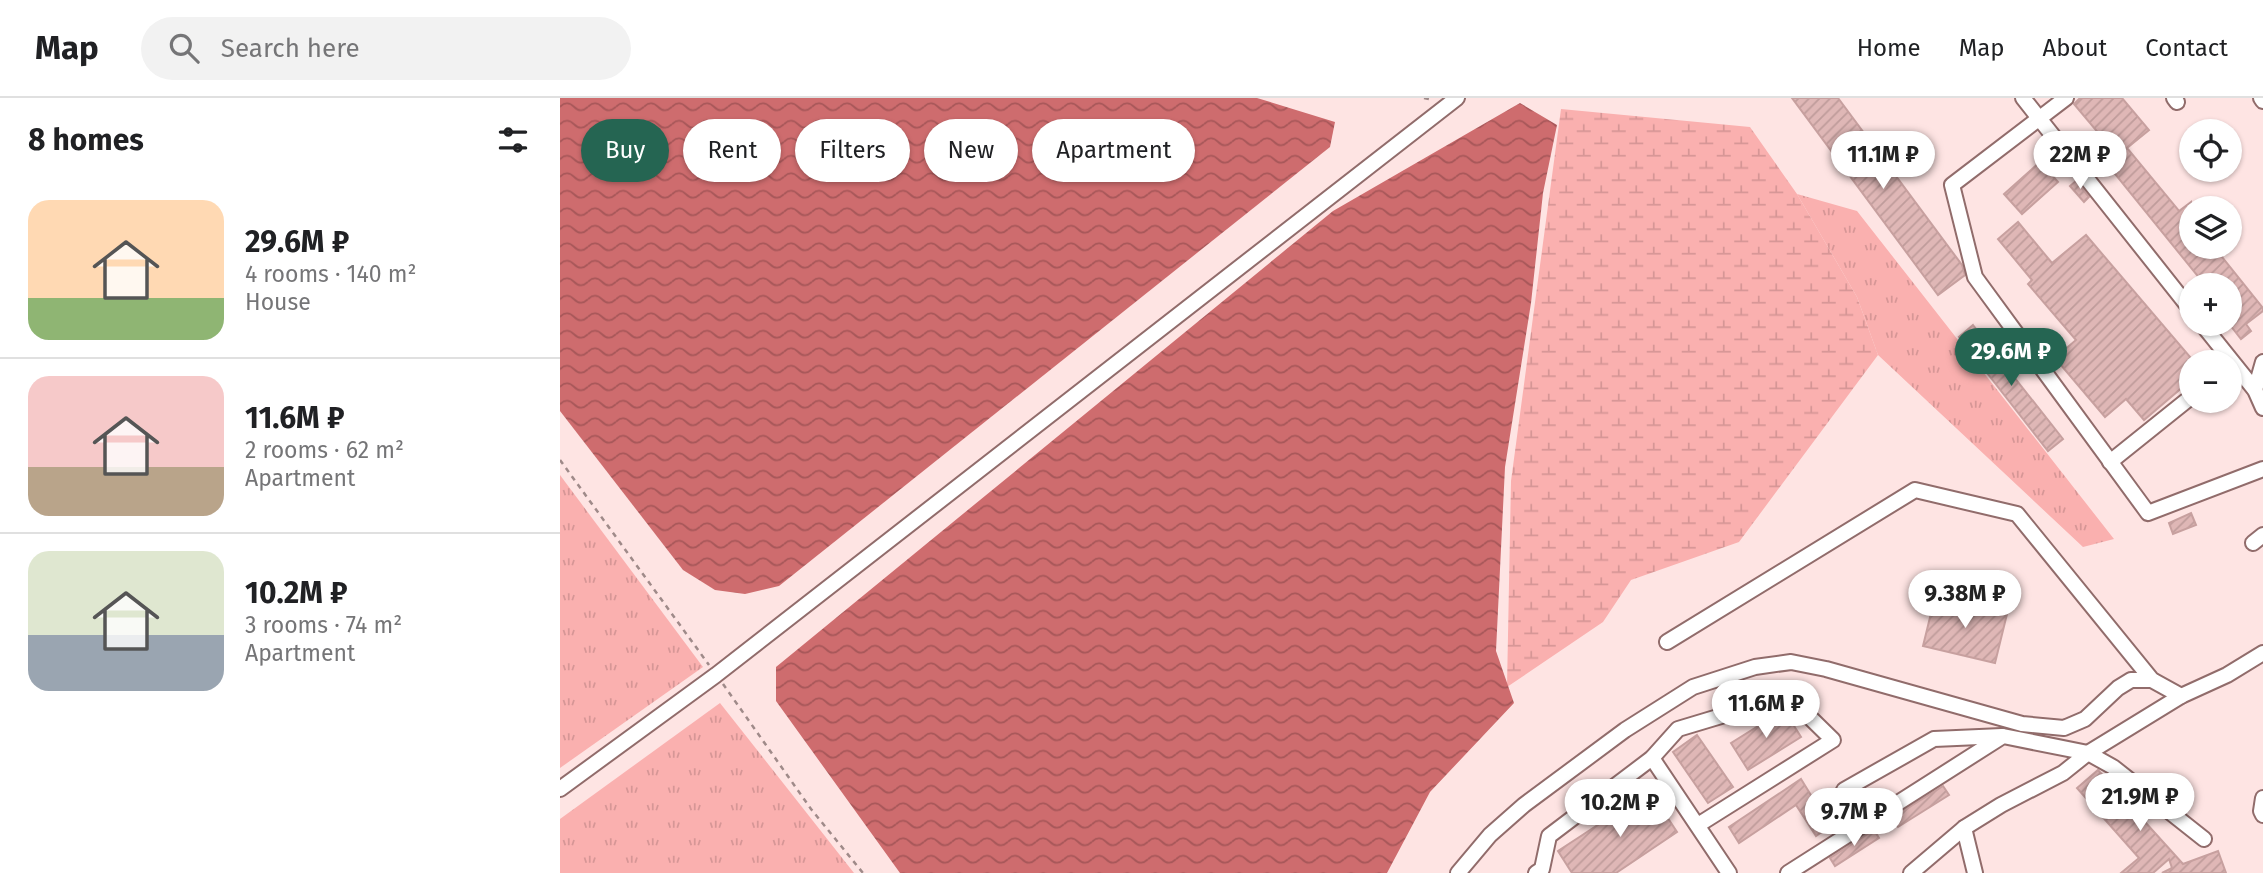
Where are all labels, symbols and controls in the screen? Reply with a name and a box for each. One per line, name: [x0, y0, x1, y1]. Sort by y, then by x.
search box: [141, 17, 631, 80]
text: Map: [35, 28, 99, 68]
icon: search: [165, 29, 203, 67]
text: Search here: [221, 33, 360, 64]
text: Home: [1857, 34, 1921, 62]
text: Map: [1959, 34, 2005, 62]
text: About: [2043, 34, 2107, 62]
text: Contact: [2145, 34, 2228, 62]
chip: Buy: [581, 119, 669, 182]
chip: Rent: [683, 119, 781, 182]
chip: Filters: [795, 119, 910, 182]
chip: New: [924, 119, 1018, 182]
chip: Apartment: [1032, 119, 1195, 182]
map controls: [2179, 119, 2242, 413]
button: locate: [2179, 119, 2242, 182]
icon: filters: [494, 121, 532, 159]
text: 8 homes: [28, 122, 144, 158]
pin: 11.1M ₽: [1818, 132, 1948, 191]
pin: 22M ₽: [2031, 132, 2129, 191]
text: 11.1M ₽: [1847, 140, 1919, 168]
text: 22M ₽: [2050, 140, 2111, 168]
button: layers: [2179, 196, 2242, 259]
text: 29.6M ₽: [245, 224, 349, 260]
icon: home: [84, 228, 168, 312]
text: 4 rooms · 140 m²: [245, 260, 416, 288]
button: +: [2179, 273, 2242, 336]
text: House: [245, 288, 311, 316]
pin: 29.6M ₽: [1946, 328, 2076, 388]
text: 29.6M ₽: [1971, 337, 2051, 365]
button: −: [2179, 350, 2242, 413]
text: 11.6M ₽: [245, 400, 345, 436]
icon: home: [84, 404, 168, 488]
text: 2 rooms · 62 m²: [245, 436, 404, 464]
text: Apartment: [245, 464, 355, 492]
pin: 9.38M ₽: [1900, 570, 2030, 630]
text: 10.2M ₽: [245, 575, 348, 611]
icon: home: [84, 579, 168, 663]
text: 9.38M ₽: [1924, 579, 2006, 607]
text: 3 rooms · 74 m²: [245, 611, 402, 639]
text: Apartment: [245, 639, 355, 667]
pin: 11.6M ₽: [1701, 680, 1831, 740]
text: 11.6M ₽: [1728, 689, 1804, 717]
pin: 21.9M ₽: [2075, 774, 2205, 833]
pin: 10.2M ₽: [1555, 780, 1685, 839]
text: 21.9M ₽: [2101, 782, 2179, 810]
text: 10.2M ₽: [1581, 788, 1659, 816]
pin: 9.7M ₽: [1797, 788, 1911, 848]
text: 9.7M ₽: [1821, 797, 1887, 825]

